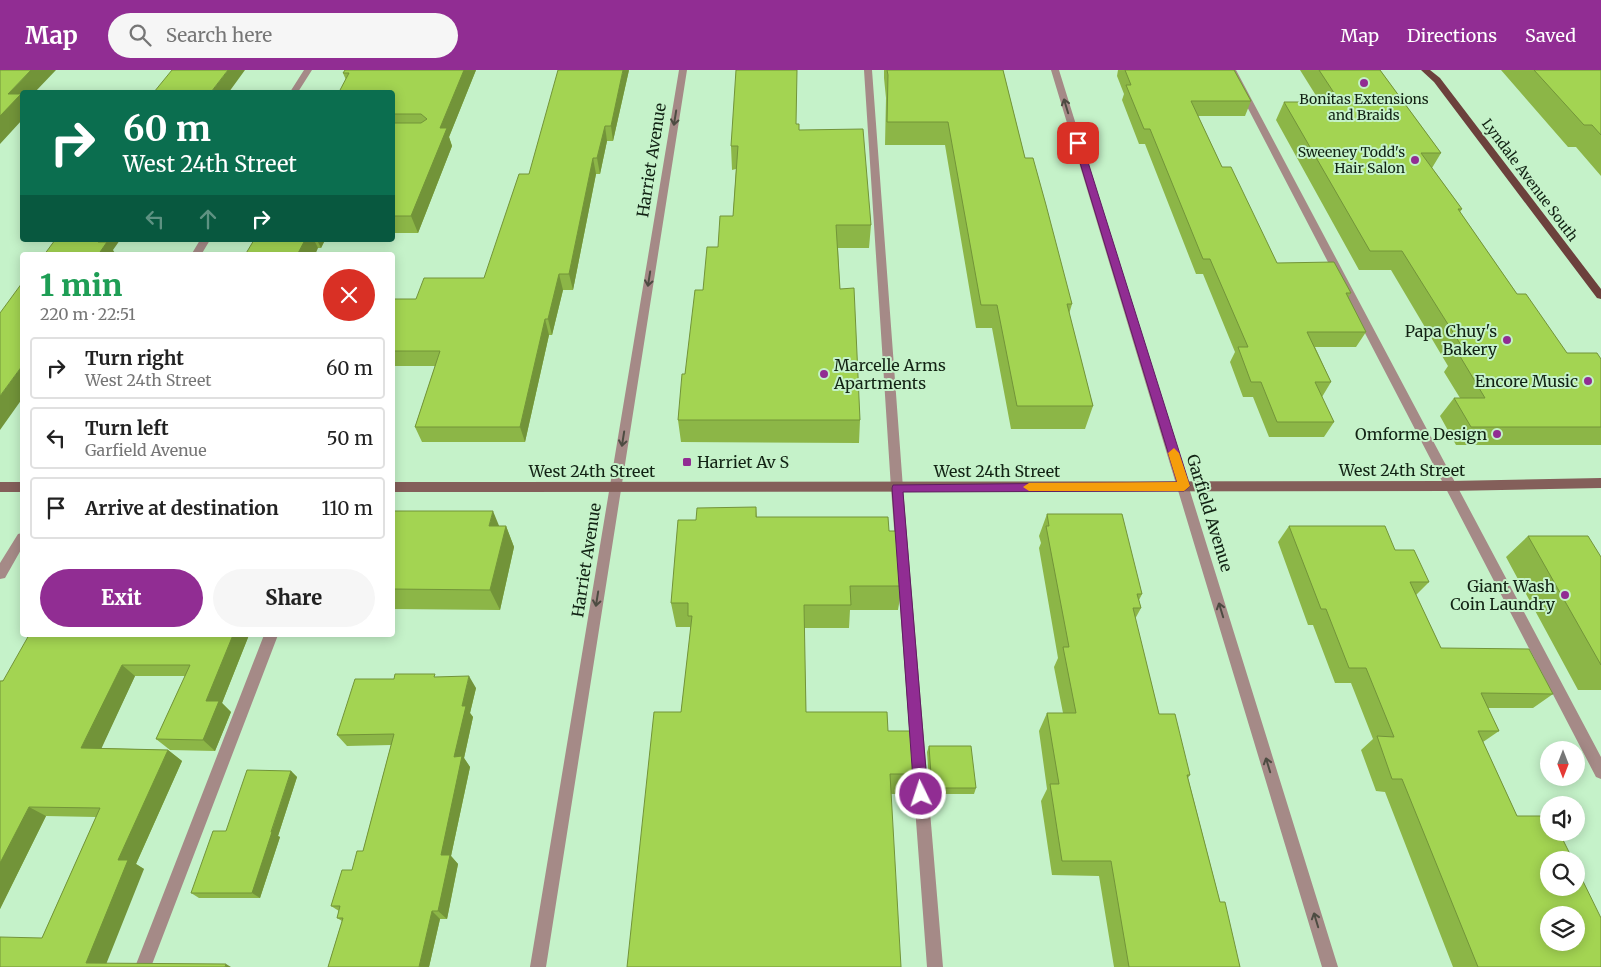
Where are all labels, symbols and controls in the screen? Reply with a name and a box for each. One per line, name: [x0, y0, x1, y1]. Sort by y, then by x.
search box: [108, 13, 458, 58]
text: Map: [25, 20, 78, 51]
icon: search: [126, 21, 154, 49]
text: Search here: [166, 23, 272, 47]
text: Map: [1341, 24, 1379, 47]
text: Directions: [1407, 24, 1497, 47]
text: Saved: [1525, 24, 1576, 47]
marker: Bonitas Extensions and Braids: [1358, 77, 1370, 89]
place label: Bonitas Extensions and Braids: [1299, 90, 1429, 124]
one-way arrow: [1061, 98, 1070, 114]
street label: Harriet Avenue: [632, 101, 670, 219]
text: 60 m: [123, 107, 211, 151]
icon: right: [40, 110, 105, 175]
one-way arrow: [669, 110, 679, 126]
street label: Lyndale Avenue South: [1478, 115, 1582, 245]
pin: [1057, 122, 1099, 164]
icon: arrive: [1064, 129, 1092, 157]
place label: Sweeney Todd's Hair Salon: [1298, 143, 1405, 177]
text: West 24th Street: [123, 150, 297, 178]
marker: Sweeney Todd's Hair Salon: [1409, 154, 1421, 166]
icon: left: [141, 205, 169, 233]
icon: ahead: [194, 205, 222, 233]
icon: right: [247, 205, 275, 233]
text: 1 min: [40, 266, 122, 304]
button: close: [323, 269, 375, 321]
one-way arrow: [643, 270, 653, 286]
text: 220 m · 22:51: [40, 304, 135, 324]
place label: Papa Chuy's Bakery: [1405, 321, 1498, 359]
marker: Papa Chuy's Bakery: [1501, 334, 1513, 346]
text: Turn right: [85, 346, 184, 370]
icon: right: [42, 354, 70, 382]
place label: Marcelle Arms Apartments: [833, 355, 946, 393]
text: 60 m: [326, 356, 373, 380]
marker: Marcelle Arms Apartments: [818, 368, 830, 380]
text: West 24th Street: [85, 370, 212, 390]
place label: Encore Music: [1475, 371, 1578, 391]
marker: Encore Music: [1582, 375, 1594, 387]
text: Turn left: [85, 416, 169, 440]
icon: left: [42, 424, 70, 452]
place label: Omforme Design: [1355, 424, 1487, 444]
text: 50 m: [327, 426, 373, 450]
marker: Omforme Design: [1491, 428, 1503, 440]
one-way arrow: [617, 431, 627, 447]
text: Garfield Avenue: [85, 440, 207, 460]
place label: Harriet Av S: [697, 452, 789, 472]
street label: Garfield Avenue: [1183, 452, 1237, 574]
marker: Harriet Av S: [681, 456, 693, 468]
street label: West 24th Street: [1338, 460, 1466, 480]
street label: West 24th Street: [528, 461, 656, 481]
street label: West 24th Street: [933, 461, 1061, 481]
icon: arrive: [42, 494, 70, 522]
text: Arrive at destination: [85, 496, 279, 520]
text: 110 m: [322, 496, 373, 520]
street label: Harriet Avenue: [567, 501, 605, 619]
button: Exit: [40, 569, 203, 627]
button: Share: [213, 569, 375, 627]
place label: Giant Wash Coin Laundry: [1450, 576, 1556, 614]
marker: Giant Wash Coin Laundry: [1559, 589, 1571, 601]
one-way arrow: [591, 591, 601, 607]
one-way arrow: [1216, 602, 1225, 618]
north arrow: [1540, 741, 1585, 786]
map controls: [1540, 741, 1585, 951]
one-way arrow: [1263, 757, 1273, 773]
position arrow: [894, 767, 946, 819]
button: sound: [1540, 796, 1585, 841]
button: search: [1540, 851, 1585, 896]
button: layers: [1540, 906, 1585, 951]
one-way arrow: [1310, 913, 1320, 929]

